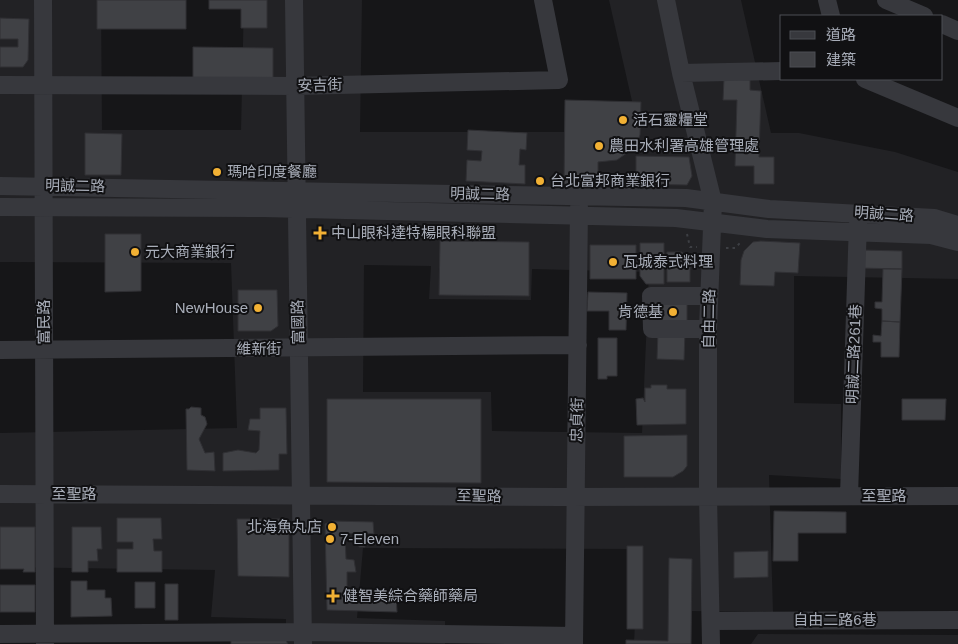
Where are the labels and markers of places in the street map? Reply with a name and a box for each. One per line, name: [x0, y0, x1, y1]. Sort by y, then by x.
place label: 活石靈糧堂: [633, 111, 708, 128]
marker: 活石靈糧堂: [617, 114, 629, 126]
place label: 農田水利署高雄管理處: [609, 137, 759, 154]
marker: 農田水利署高雄管理處: [593, 140, 605, 152]
place label: 瑪哈印度餐廳: [227, 163, 317, 180]
marker: 瑪哈印度餐廳: [211, 166, 223, 178]
place label: 台北富邦商業銀行: [550, 172, 670, 189]
marker: 台北富邦商業銀行: [534, 175, 546, 187]
place label: 中山眼科達特楊眼科聯盟: [331, 224, 496, 241]
marker: 中山眼科達特楊眼科聯盟: [313, 226, 327, 240]
place label: 元大商業銀行: [145, 243, 235, 260]
marker: 元大商業銀行: [129, 246, 141, 258]
place label: 瓦城泰式料理: [623, 253, 713, 270]
marker: 瓦城泰式料理: [607, 256, 619, 268]
place label: NewHouse: [175, 299, 248, 316]
marker: NewHouse: [252, 302, 264, 314]
place label: 肯德基: [618, 303, 663, 320]
marker: 肯德基: [667, 306, 679, 318]
place label: 北海魚丸店: [247, 518, 322, 535]
marker: 北海魚丸店: [326, 521, 338, 533]
place label: 7-Eleven: [340, 530, 399, 547]
marker: 7-Eleven: [324, 533, 336, 545]
place label: 健智美綜合藥師藥局: [343, 587, 478, 604]
marker: 健智美綜合藥師藥局: [327, 590, 339, 602]

